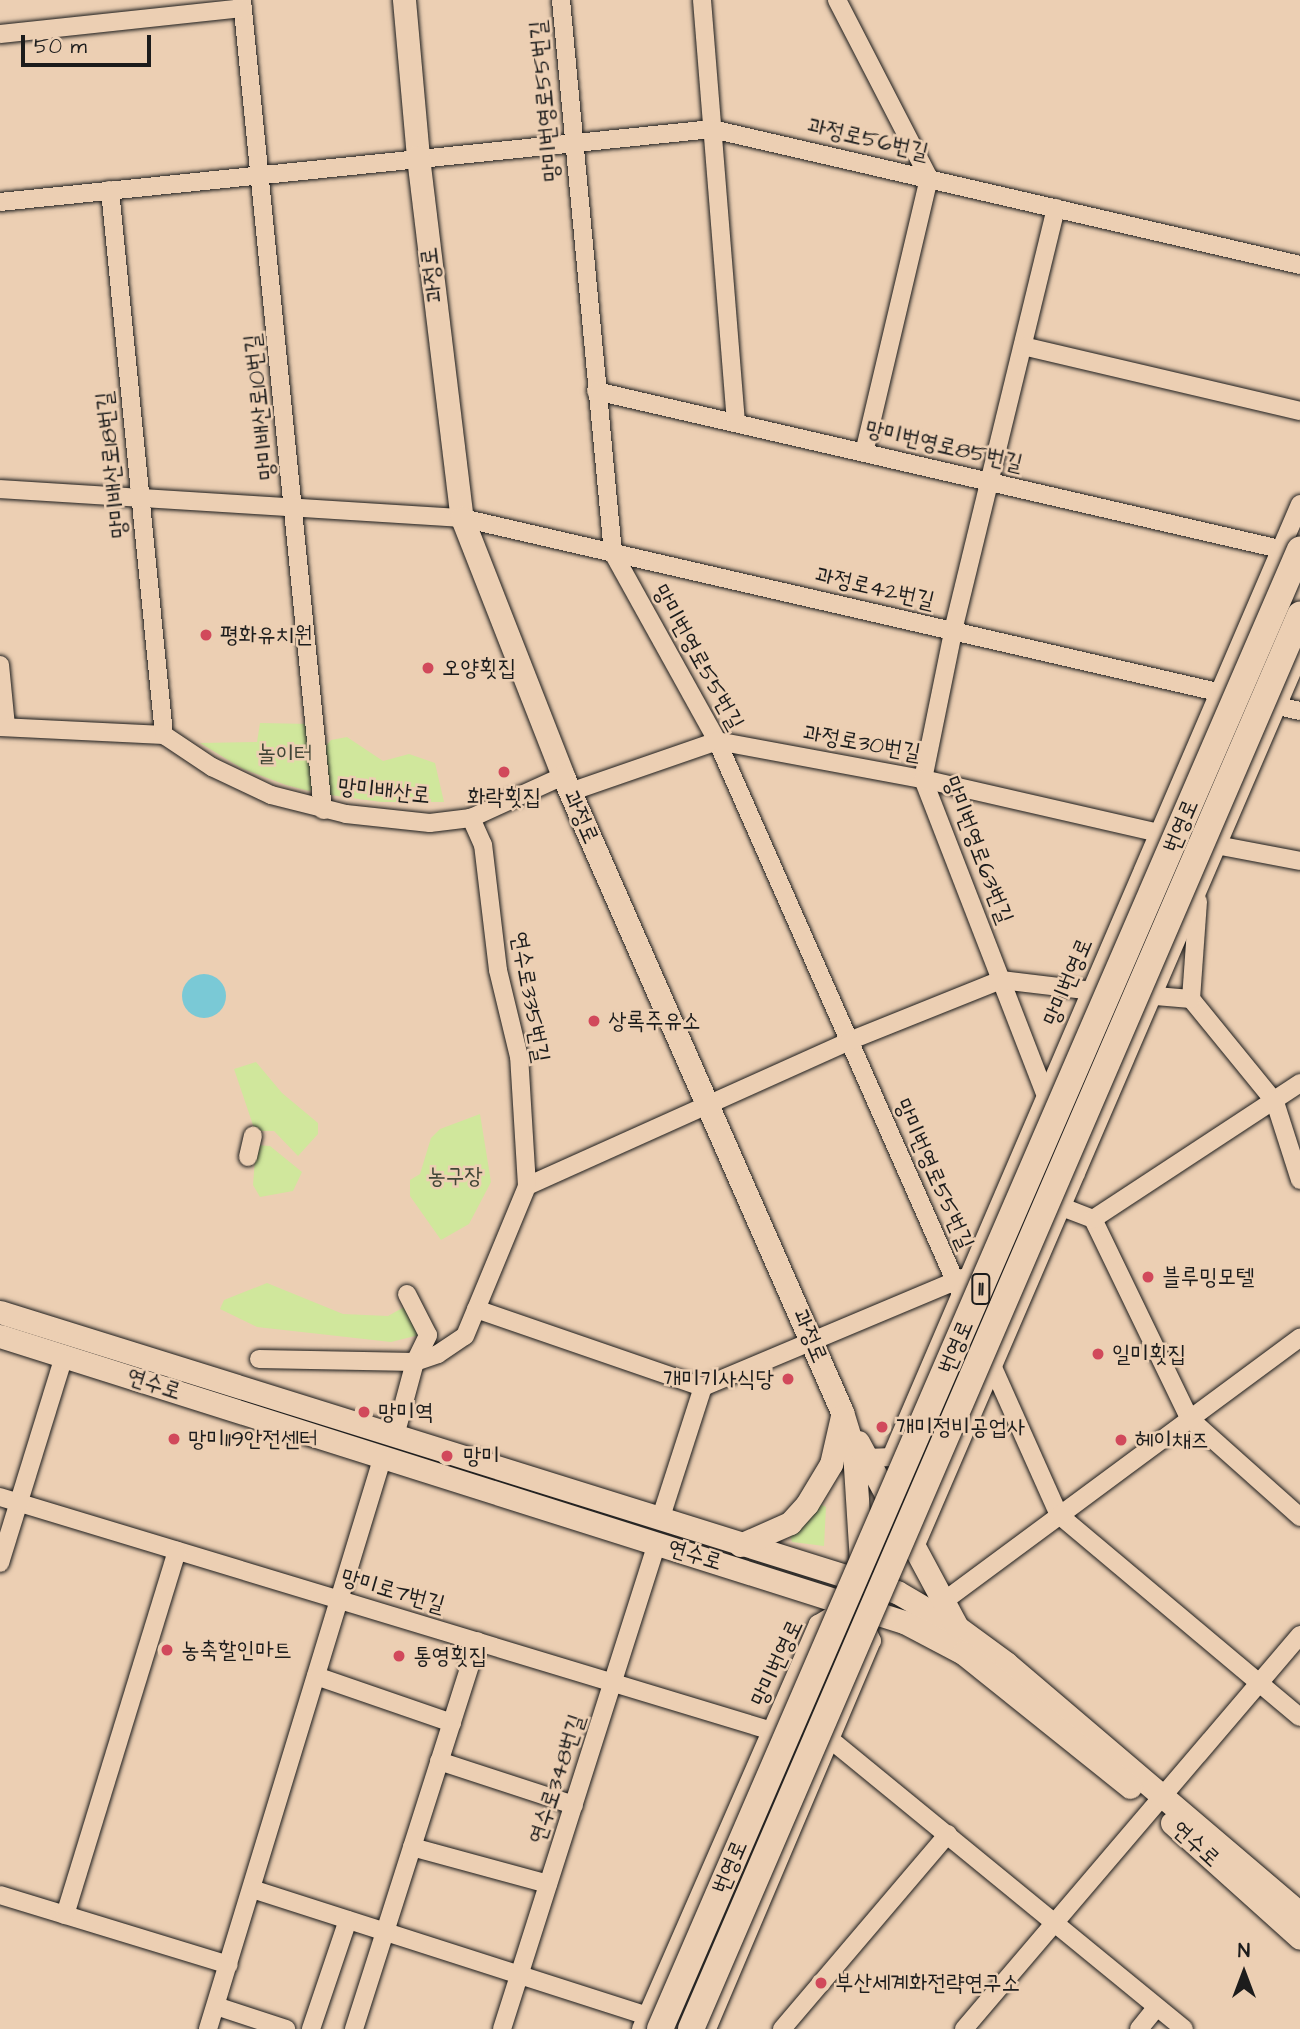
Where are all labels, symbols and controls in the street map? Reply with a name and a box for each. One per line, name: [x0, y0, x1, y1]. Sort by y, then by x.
street label: 망미번영로55번길: [524, 19, 566, 183]
scale bar: [24, 21, 154, 65]
text: 50 m: [34, 32, 87, 61]
street label: 과정로56번길: [805, 112, 931, 166]
street label: 과정로: [415, 246, 449, 304]
street label: 망미배산로10번길: [239, 332, 281, 482]
street label: 망미배산로18번길: [91, 390, 133, 540]
street label: 망미번영로85번길: [863, 414, 1025, 478]
street label: 과정로42번길: [813, 561, 937, 615]
street label: 망미번영로55번길: [647, 579, 749, 735]
place label: 평화유치원: [220, 621, 313, 649]
marker: 평화유치원: [198, 627, 214, 643]
place label: 오양횟집: [442, 654, 516, 682]
marker: 오양횟집: [420, 660, 436, 676]
street label: 과정로30번길: [801, 719, 923, 767]
park label: 놀이터: [257, 740, 313, 768]
marker: 화락횟집: [496, 764, 512, 780]
street label: 망미배산로: [337, 772, 431, 810]
street label: 망미번영로63번길: [937, 772, 1019, 928]
place label: 화락횟집: [467, 783, 541, 811]
street label: 과정로: [557, 786, 605, 848]
street label: 번영로: [1157, 795, 1205, 857]
street label: 연수로335번길: [505, 929, 555, 1065]
street label: 망미번영로: [1037, 934, 1099, 1030]
place label: 상록주유소: [608, 1007, 701, 1035]
marker: 상록주유소: [586, 1013, 602, 1029]
street label: 망미번영로55번길: [888, 1094, 980, 1254]
park label: 농구장: [427, 1162, 483, 1190]
place label: 블루밍모텔: [1162, 1263, 1255, 1291]
marker: 블루밍모텔: [1140, 1269, 1156, 1285]
road number: 11: [970, 1272, 992, 1306]
street label: 과정로: [786, 1305, 834, 1367]
street label: 번영로: [932, 1316, 980, 1378]
place label: 일미횟집: [1112, 1340, 1186, 1368]
marker: 일미횟집: [1090, 1346, 1106, 1362]
street label: 연수로: [123, 1362, 185, 1406]
place label: 개미기사식당: [663, 1365, 774, 1393]
marker: 개미기사식당: [780, 1371, 796, 1387]
place label: 망미역: [378, 1398, 434, 1426]
marker: 망미역: [356, 1404, 372, 1420]
place label: 개미정비공업사: [896, 1413, 1026, 1441]
marker: 개미정비공업사: [874, 1419, 890, 1435]
place label: 망미119안전센터: [188, 1425, 318, 1453]
place label: 헤이채즈: [1135, 1426, 1209, 1454]
marker: 망미119안전센터: [166, 1431, 182, 1447]
marker: 헤이채즈: [1113, 1432, 1129, 1448]
place label: 망미: [463, 1442, 500, 1470]
marker: 망미: [437, 1446, 457, 1466]
street label: 연수로: [664, 1534, 726, 1576]
street label: 망미로7번길: [338, 1563, 448, 1619]
street label: 망미번영로: [745, 1615, 809, 1711]
place label: 농축할인마트: [181, 1636, 292, 1664]
marker: 농축할인마트: [159, 1642, 175, 1658]
place label: 통영횟집: [413, 1642, 487, 1670]
marker: 통영횟집: [391, 1648, 407, 1664]
street label: 연수로348번길: [523, 1711, 591, 1847]
street label: 연수로: [1166, 1815, 1226, 1873]
street label: 번영로: [706, 1836, 754, 1898]
north arrow: [1209, 1938, 1279, 2008]
text: N: [1238, 1938, 1250, 1965]
place label: 부산세계화전략연구소: [835, 1969, 1020, 1997]
marker: 부산세계화전략연구소: [813, 1975, 829, 1991]

